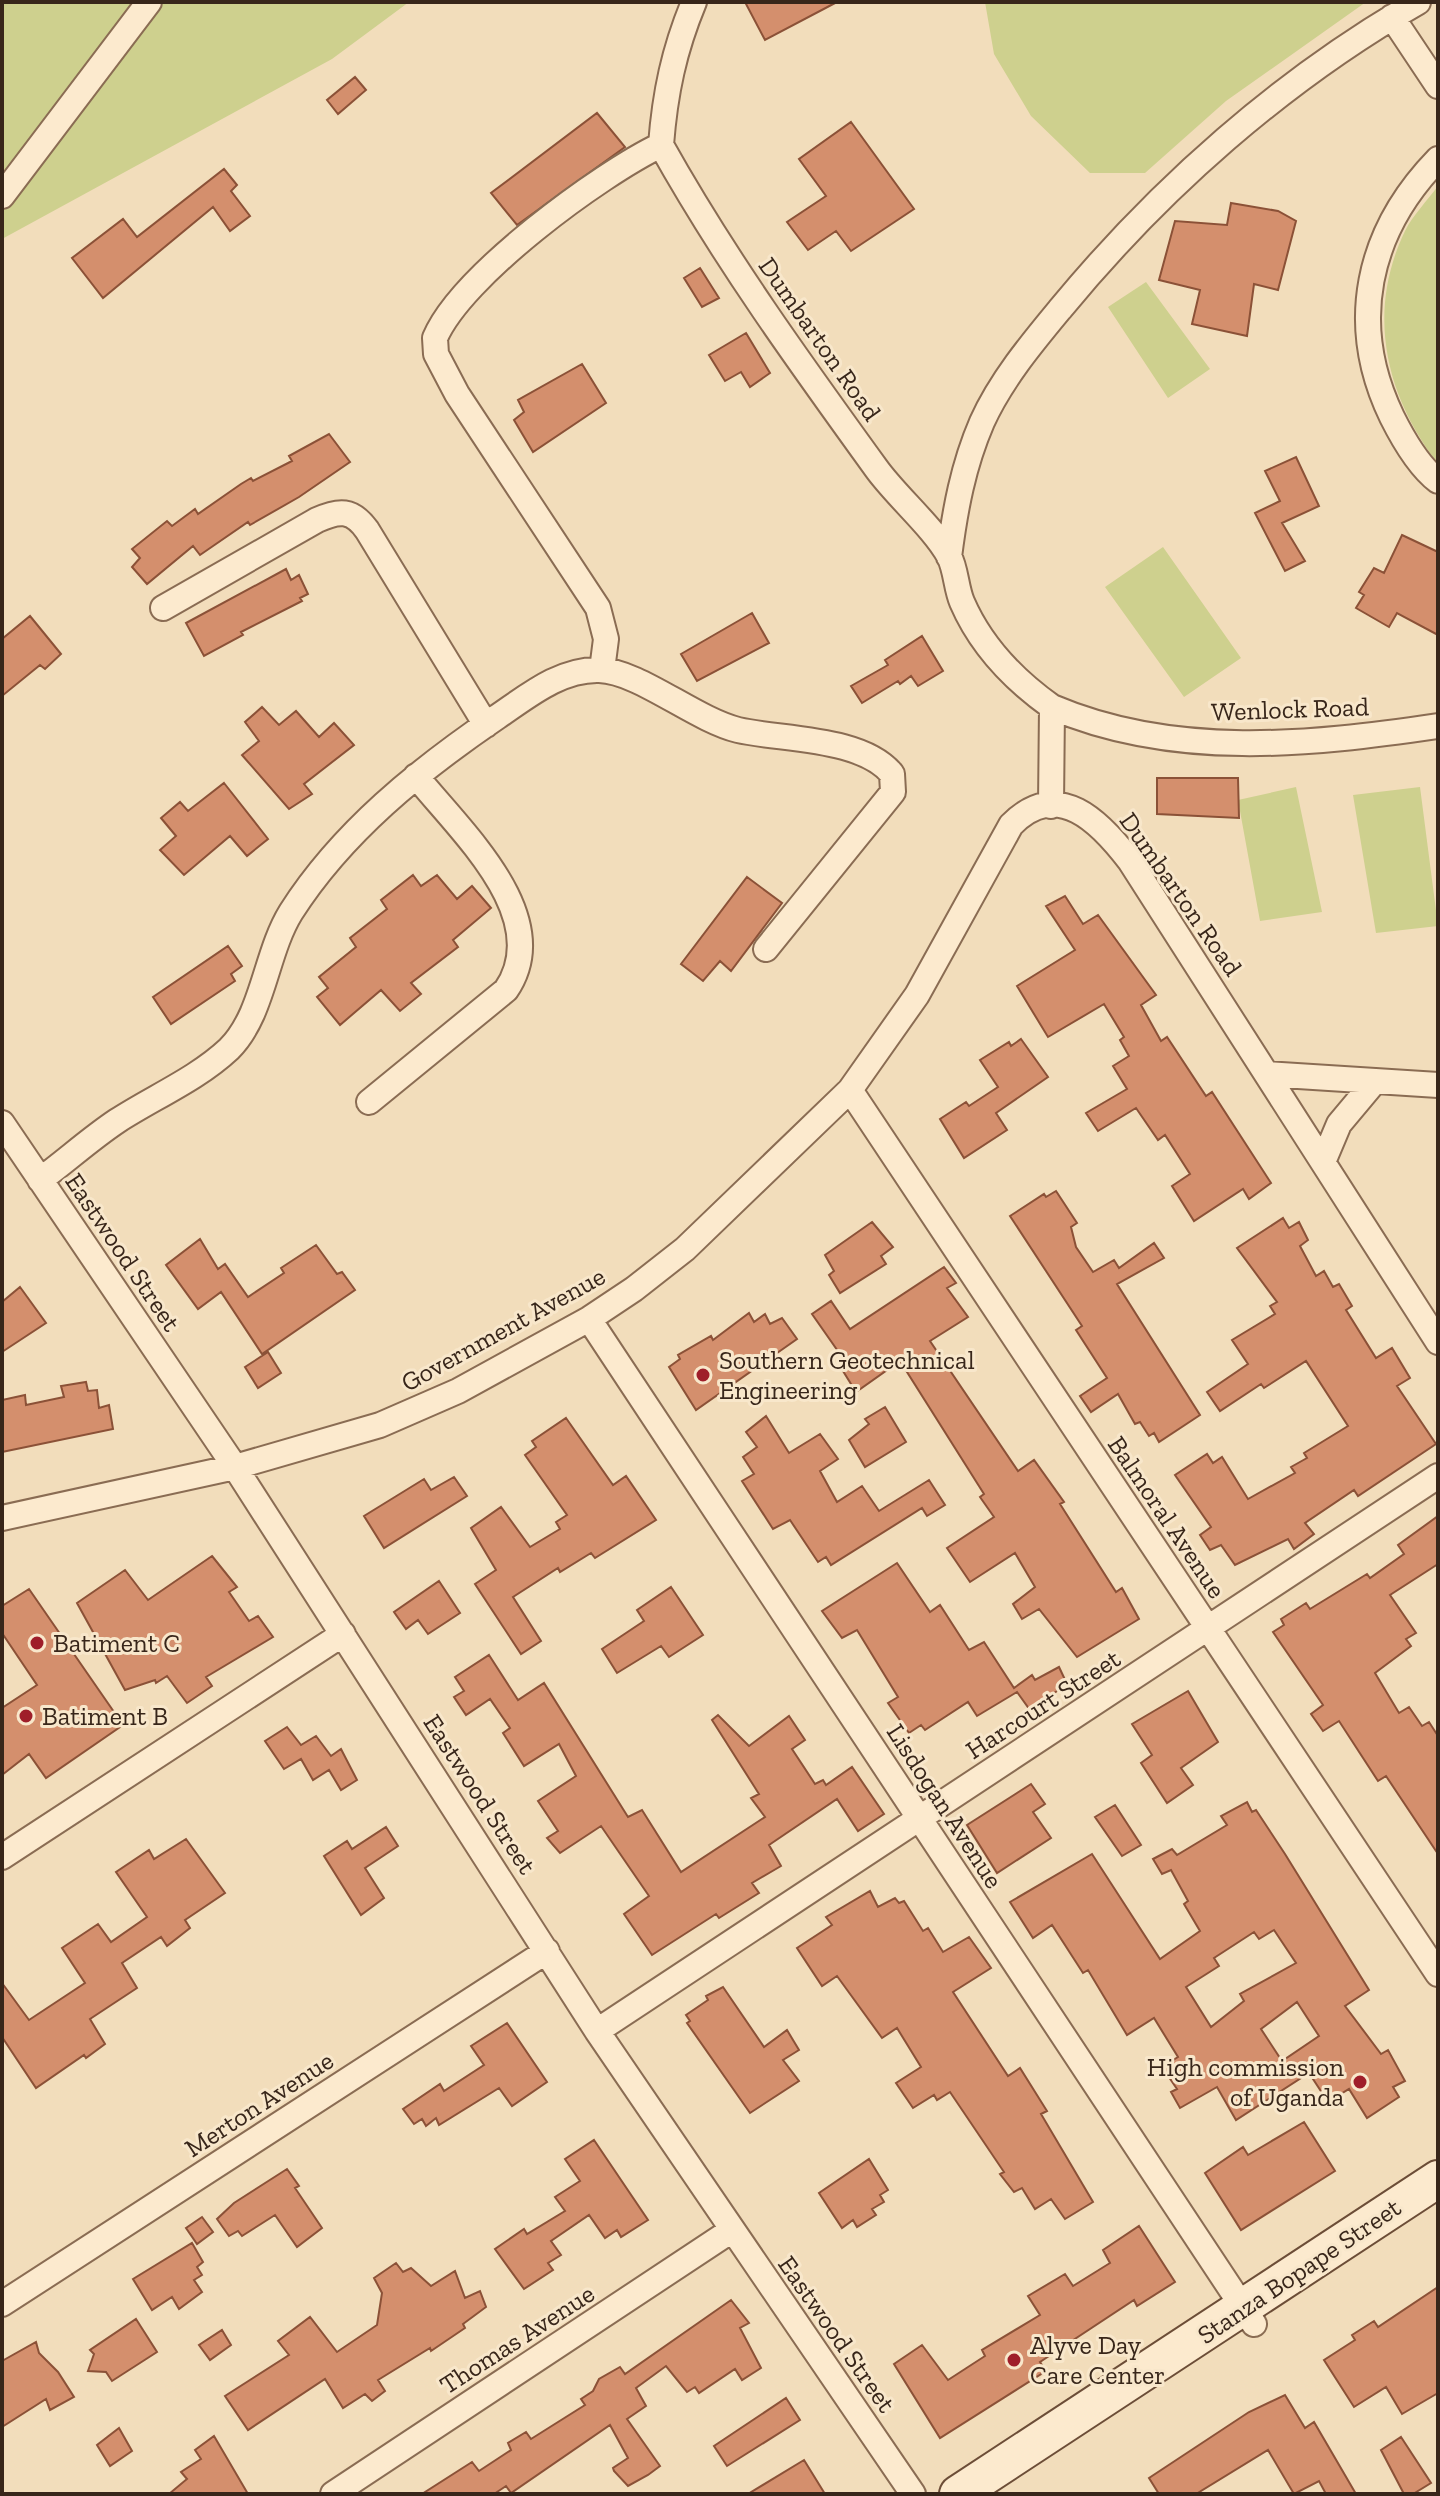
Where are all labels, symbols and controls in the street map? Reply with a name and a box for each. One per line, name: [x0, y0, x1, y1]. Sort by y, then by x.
street label: Dumbarton Road: [752, 251, 888, 427]
street label: Wenlock Road: [1211, 690, 1369, 728]
street label: Dumbarton Road: [1113, 806, 1249, 982]
street label: Eastwood Street: [58, 1167, 188, 1337]
street label: Government Avenue: [395, 1260, 611, 1398]
place label: Southern Geotechnical Engineering: [719, 1344, 975, 1406]
marker: Southern Geotechnical Engineering: [694, 1366, 712, 1384]
street label: Balmoral Avenue: [1101, 1430, 1233, 1604]
place label: Batiment C: [53, 1627, 180, 1659]
marker: Batiment C: [28, 1634, 46, 1652]
street label: Harcourt Street: [960, 1642, 1127, 1766]
place label: Batiment B: [42, 1700, 168, 1732]
marker: Batiment B: [17, 1707, 35, 1725]
street label: Eastwood Street: [417, 1708, 544, 1880]
street label: Lisdogan Avenue: [880, 1718, 1010, 1894]
street label: Merton Avenue: [179, 2044, 339, 2164]
place label: High commission of Uganda: [1147, 2051, 1344, 2113]
marker: High commission of Uganda: [1351, 2073, 1369, 2091]
street label: Stanza Bopape Street: [1191, 2191, 1407, 2351]
street label: Eastwood Street: [771, 2250, 903, 2419]
street label: Thomas Avenue: [434, 2277, 600, 2401]
place label: Alyve Day Care Center: [1030, 2329, 1165, 2391]
marker: Alyve Day Care Center: [1005, 2351, 1023, 2369]

